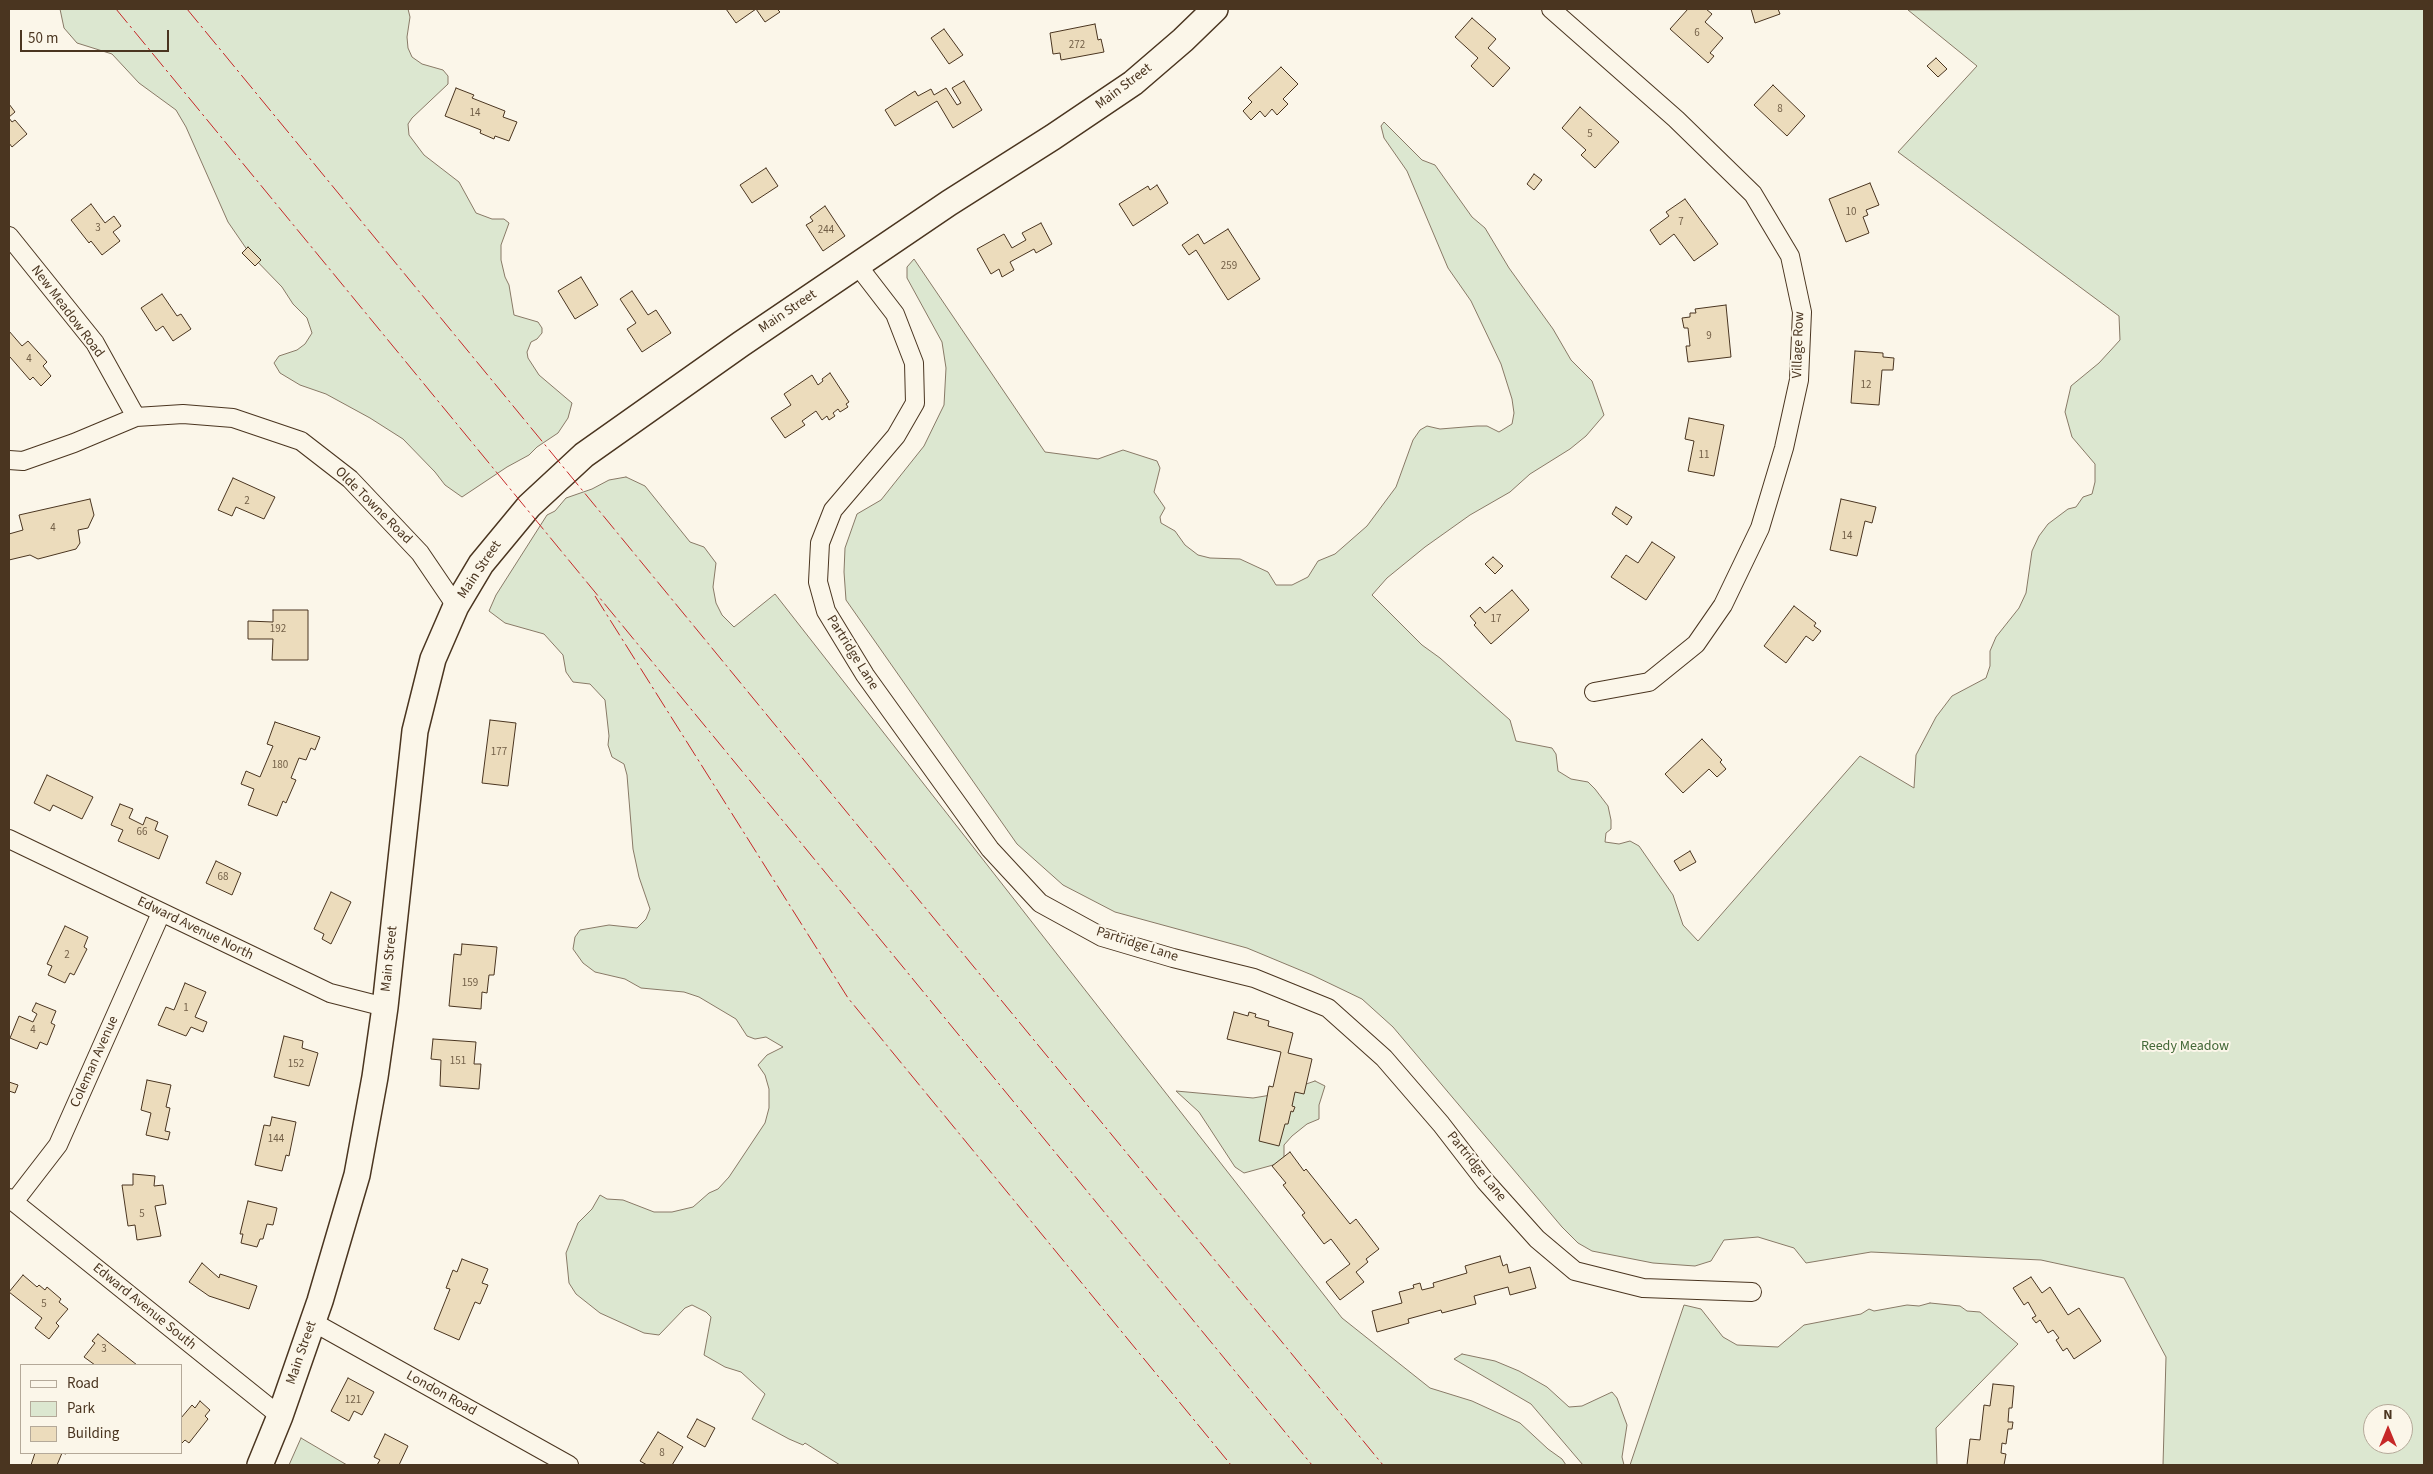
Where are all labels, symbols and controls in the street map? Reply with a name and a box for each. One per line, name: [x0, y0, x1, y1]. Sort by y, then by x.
scale bar: [22, 20, 171, 52]
house number: 6: [1694, 27, 1700, 41]
text: 50 m: [28, 28, 58, 49]
house number: 272: [1069, 39, 1085, 53]
street label: Main Street: [1093, 60, 1155, 114]
house number: 8: [1777, 103, 1783, 117]
house number: 14: [470, 107, 480, 121]
house number: 5: [1587, 128, 1593, 142]
house number: 10: [1846, 206, 1856, 220]
house number: 7: [1678, 216, 1684, 230]
house number: 3: [95, 222, 101, 236]
house number: 244: [818, 224, 834, 238]
house number: 259: [1221, 260, 1237, 274]
street label: New Meadow Road: [27, 263, 107, 361]
street label: Main Street: [756, 287, 820, 337]
street label: Village Row: [1789, 311, 1809, 379]
house number: 9: [1706, 330, 1712, 344]
house number: 4: [26, 353, 32, 367]
house number: 12: [1861, 379, 1871, 393]
house number: 11: [1699, 449, 1709, 463]
street label: Olde Towne Road: [331, 464, 415, 548]
house number: 2: [244, 495, 250, 509]
house number: 4: [50, 522, 56, 536]
house number: 14: [1842, 530, 1852, 544]
street label: Main Street: [455, 538, 505, 602]
street label: Partridge Lane: [822, 612, 882, 694]
house number: 17: [1491, 613, 1501, 627]
house number: 192: [270, 623, 286, 637]
house number: 177: [491, 746, 507, 760]
house number: 180: [272, 759, 288, 773]
house number: 66: [137, 826, 147, 840]
house number: 68: [218, 871, 228, 885]
street label: Edward Avenue North: [134, 894, 256, 964]
street label: Partridge Lane: [1094, 924, 1180, 966]
street label: Main Street: [378, 925, 402, 993]
house number: 2: [64, 949, 70, 963]
house number: 159: [462, 977, 478, 991]
house number: 1: [183, 1002, 189, 1016]
street label: Coleman Avenue: [67, 1014, 123, 1110]
house number: 4: [30, 1024, 36, 1038]
park label: Reedy Meadow: [2141, 1039, 2229, 1055]
house number: 151: [450, 1055, 466, 1069]
house number: 152: [288, 1058, 304, 1072]
street label: Partridge Lane: [1443, 1129, 1509, 1205]
house number: 144: [268, 1133, 284, 1147]
house number: 5: [139, 1208, 145, 1222]
street label: Edward Avenue South: [89, 1260, 199, 1354]
house number: 5: [41, 1298, 47, 1312]
street label: Main Street: [283, 1319, 321, 1387]
house number: 3: [101, 1343, 107, 1357]
legend: [20, 1364, 182, 1454]
street label: London Road: [403, 1368, 479, 1420]
text: Road: [67, 1373, 99, 1394]
house number: 121: [345, 1394, 361, 1408]
text: Park: [67, 1398, 95, 1419]
north arrow: [2363, 1404, 2413, 1454]
text: N: [2383, 1405, 2393, 1425]
text: Building: [67, 1423, 119, 1444]
house number: 8: [659, 1447, 665, 1461]

